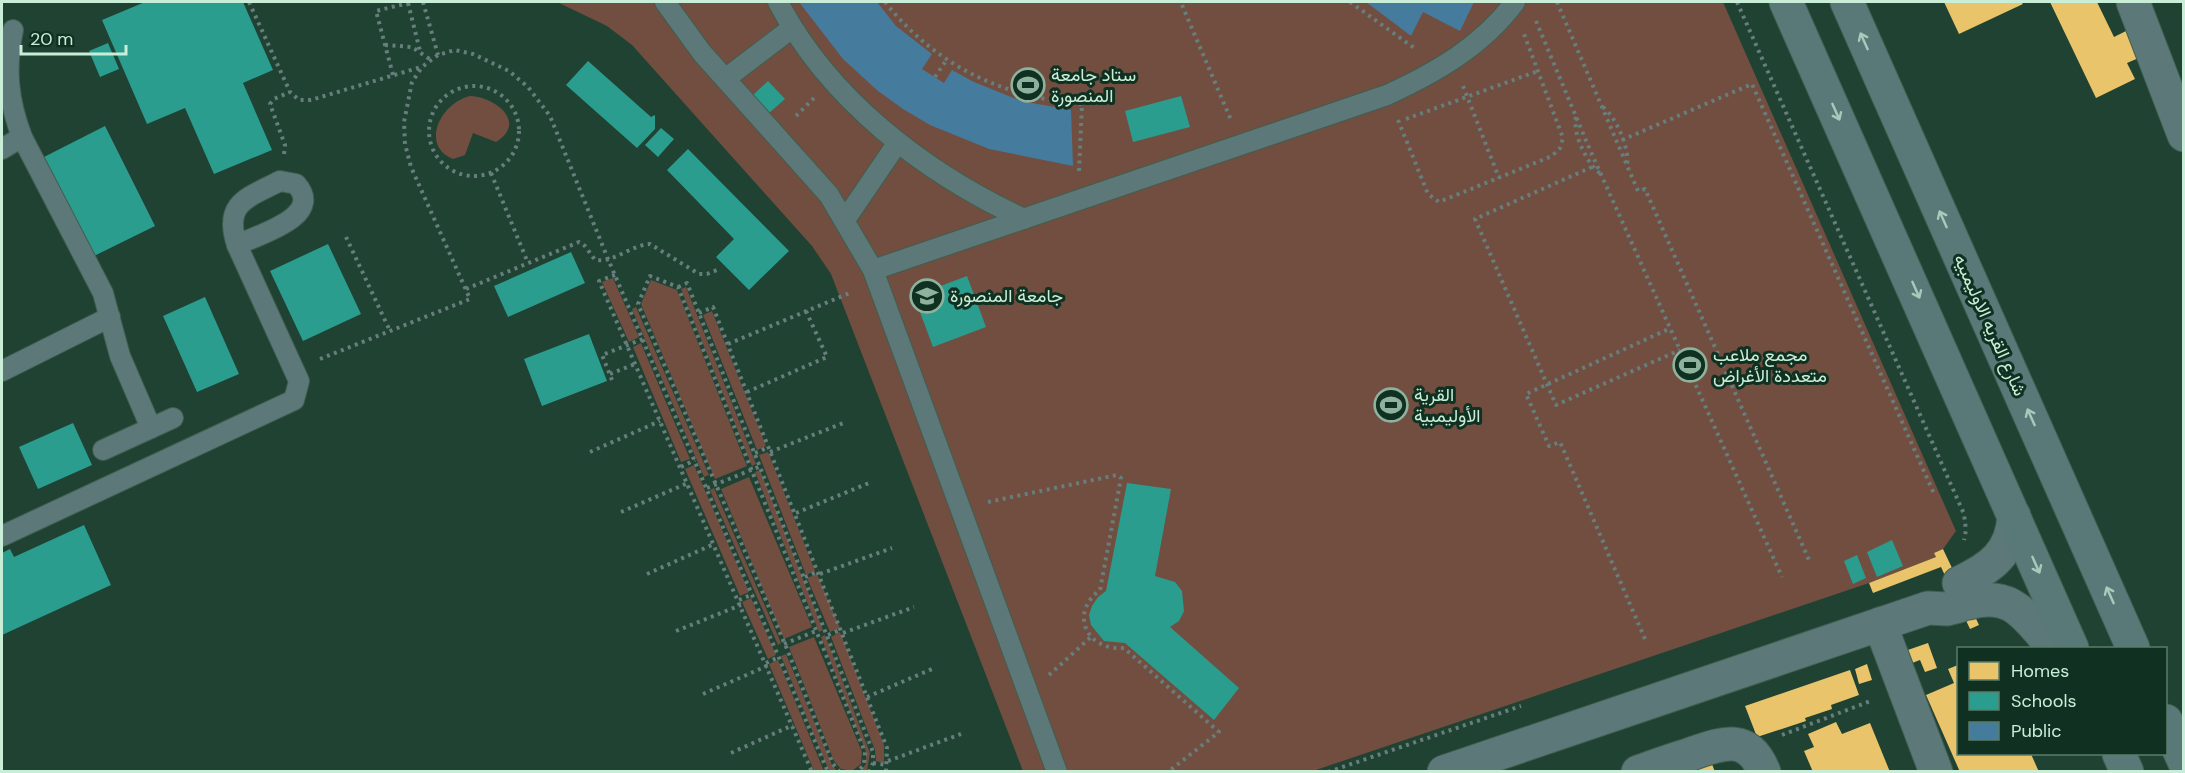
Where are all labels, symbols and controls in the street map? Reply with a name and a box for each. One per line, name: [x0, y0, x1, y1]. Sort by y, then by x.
scale bar: [21, 18, 126, 56]
text: 20 m: [30, 27, 73, 51]
one-way arrow: [1858, 32, 1869, 51]
place label: ستاد جامعة المنصورة: [1051, 63, 1136, 108]
sports icon: ستاد جامعة المنصورة: [1010, 67, 1046, 103]
one-way arrow: [1831, 103, 1842, 121]
one-way arrow: [1937, 211, 1948, 229]
street label: شارع القريه الاوليمبيه: [1948, 250, 2032, 400]
school or university icon: جامعة المنصورة: [909, 278, 945, 314]
one-way arrow: [1910, 281, 1922, 299]
place label: جامعة المنصورة: [950, 284, 1063, 308]
place label: مجمع ملاعب متعددة الأغراض: [1713, 343, 1827, 388]
sports icon: مجمع ملاعب متعددة الأغراض: [1672, 347, 1708, 383]
place label: القرية الأوليمبية: [1414, 383, 1481, 428]
sports icon: القرية الأوليمبية: [1373, 387, 1409, 423]
one-way arrow: [2024, 408, 2036, 426]
one-way arrow: [2030, 556, 2042, 574]
one-way arrow: [2103, 586, 2114, 604]
legend: [1957, 647, 2167, 755]
text: Homes: [2011, 659, 2069, 683]
text: Schools: [2011, 689, 2076, 713]
text: Public: [2011, 719, 2062, 743]

